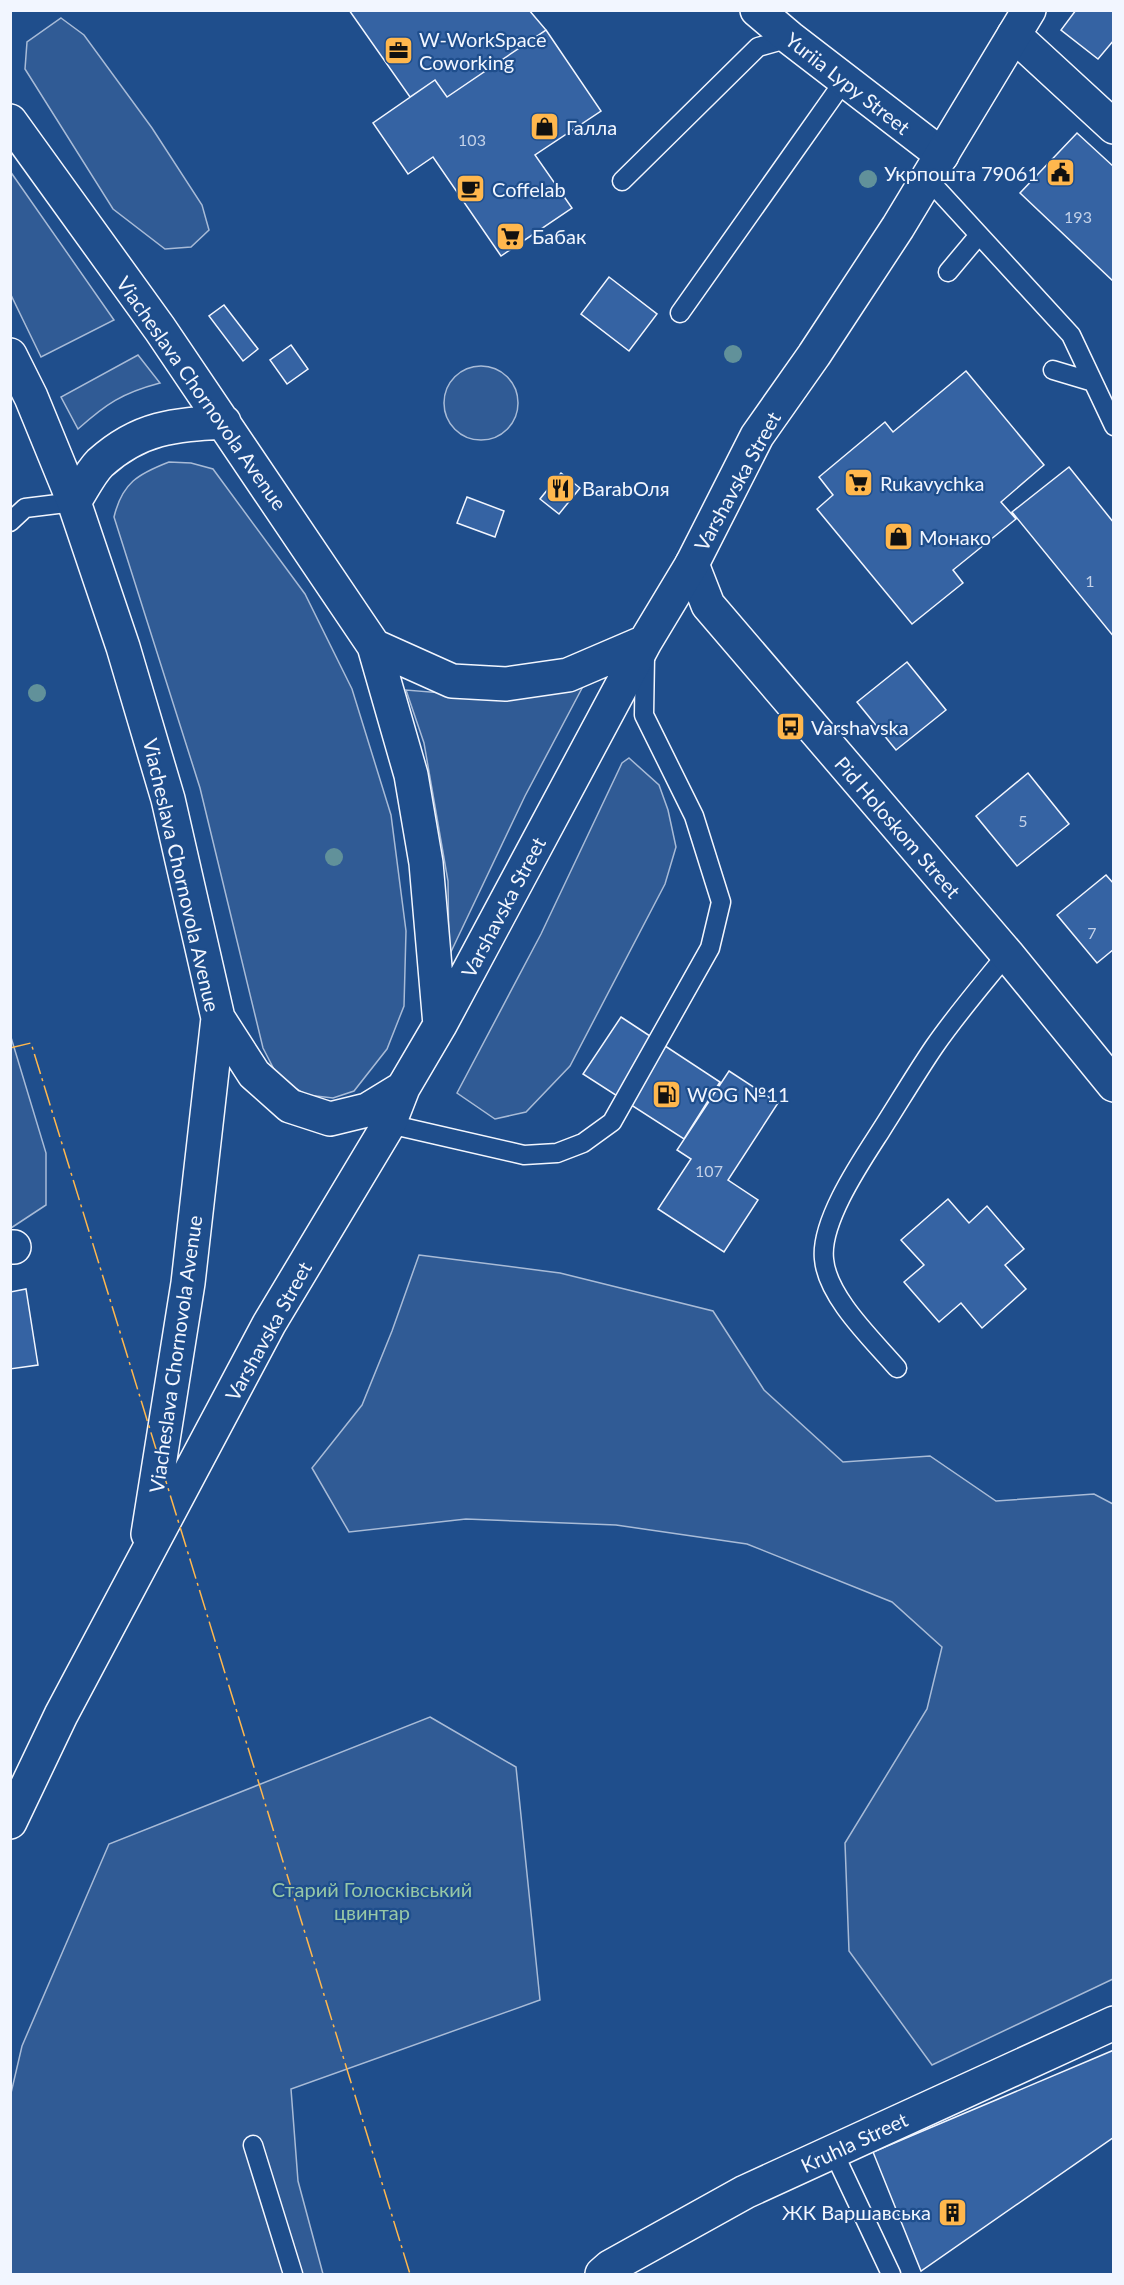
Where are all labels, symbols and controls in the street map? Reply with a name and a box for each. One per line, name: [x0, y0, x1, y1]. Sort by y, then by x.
place label: W-WorkSpace Coworking: [419, 27, 547, 74]
street label: Yuriia Lypy Street: [781, 27, 915, 139]
office icon: W-WorkSpace Coworking: [382, 34, 414, 66]
shop icon: Галла: [529, 111, 561, 143]
place label: Галла: [566, 115, 617, 139]
house number: 103: [458, 130, 486, 149]
public building icon: Укрпошта 79061: [1044, 157, 1076, 189]
place label: Укрпошта 79061: [884, 161, 1039, 185]
cafe icon: Coffelab: [455, 173, 487, 205]
place label: Coffelab: [492, 177, 566, 201]
house number: 193: [1064, 207, 1092, 226]
supermarket icon: Бабак: [495, 220, 527, 252]
place label: Бабак: [532, 224, 587, 248]
street label: Viacheslava Chornovola Avenue: [112, 271, 292, 515]
street label: Varshavska Street: [689, 407, 785, 555]
supermarket icon: Rukavychka: [843, 467, 875, 499]
place label: Rukavychka: [880, 471, 984, 495]
restaurant icon: BarabОля: [545, 472, 577, 504]
place label: BarabОля: [582, 476, 670, 500]
shop icon: Монако: [882, 521, 914, 553]
place label: Монако: [919, 525, 991, 549]
house number: 1: [1085, 571, 1095, 590]
bus stop icon: Varshavska: [774, 711, 806, 743]
place label: Varshavska: [811, 715, 909, 739]
street label: Viacheslava Chornovola Avenue: [139, 736, 225, 1014]
street label: Pid Holoskom Street: [830, 751, 966, 903]
house number: 5: [1018, 811, 1028, 830]
street label: Varshavska Street: [456, 833, 550, 981]
house number: 7: [1087, 923, 1097, 942]
fuel station icon: WOG №11: [650, 1078, 682, 1110]
place label: WOG №11: [687, 1082, 790, 1106]
house number: 107: [695, 1161, 723, 1180]
street label: Viacheslava Chornovola Avenue: [144, 1214, 206, 1494]
street label: Varshavska Street: [220, 1257, 316, 1405]
park label: Старий Голосківський цвинтар: [272, 1877, 472, 1924]
street label: Kruhla Street: [797, 2107, 911, 2177]
building icon: ЖК Варшавська: [936, 2196, 968, 2228]
place label: ЖК Варшавська: [782, 2200, 931, 2224]

